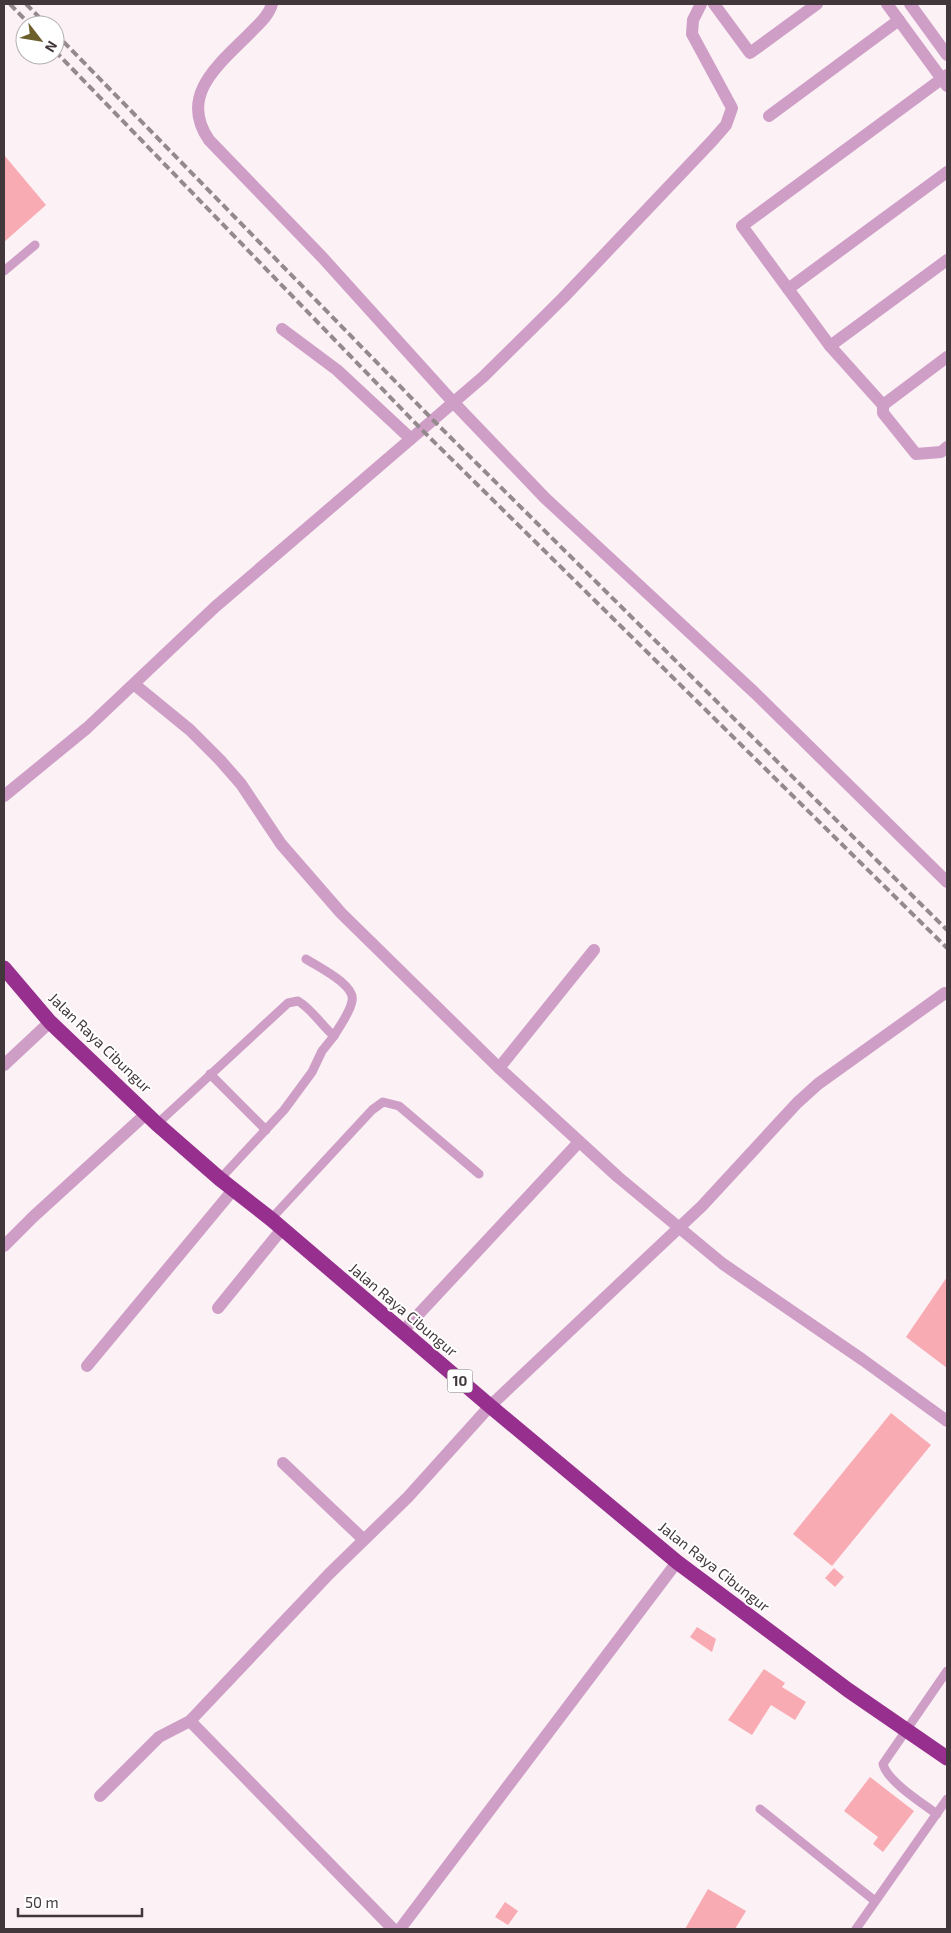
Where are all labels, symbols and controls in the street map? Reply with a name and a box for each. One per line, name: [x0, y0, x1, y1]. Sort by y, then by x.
north arrow: [15, 15, 65, 65]
text: N: [42, 38, 61, 56]
street label: Jalan Raya Cibungur: [46, 989, 156, 1096]
street label: Jalan Raya Cibungur: [346, 1259, 462, 1360]
road number: 10: [448, 1370, 472, 1392]
street label: Jalan Raya Cibungur: [655, 1517, 774, 1615]
scale bar: [18, 1886, 141, 1918]
text: 50 m: [25, 1893, 59, 1911]

